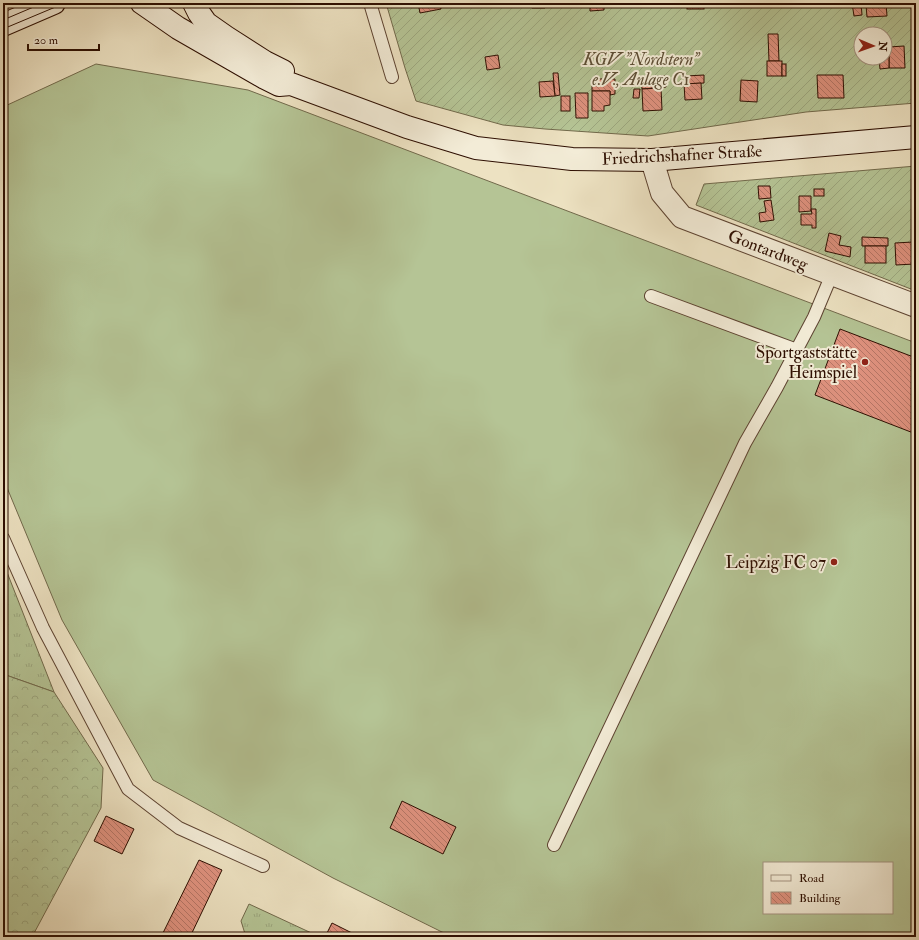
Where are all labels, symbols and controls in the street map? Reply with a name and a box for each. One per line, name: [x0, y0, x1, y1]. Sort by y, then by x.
scale bar: [28, 26, 99, 52]
north arrow: [853, 26, 893, 66]
text: 20 m: [34, 33, 59, 48]
text: N: [876, 40, 889, 53]
park label: KGV "Nordstern" e.V., Anlage C1: [582, 49, 701, 90]
street label: Friedrichshafner Straße: [601, 140, 763, 170]
street label: Gontardweg: [725, 225, 812, 275]
place label: Sportgaststätte Heimspiel: [756, 342, 858, 384]
marker: Sportgaststätte Heimspiel: [860, 357, 870, 367]
place label: Leipzig FC 07: [726, 552, 826, 574]
marker: Leipzig FC 07: [829, 557, 839, 567]
legend: [763, 862, 893, 914]
text: Road: [799, 871, 824, 886]
text: Building: [799, 891, 842, 906]

